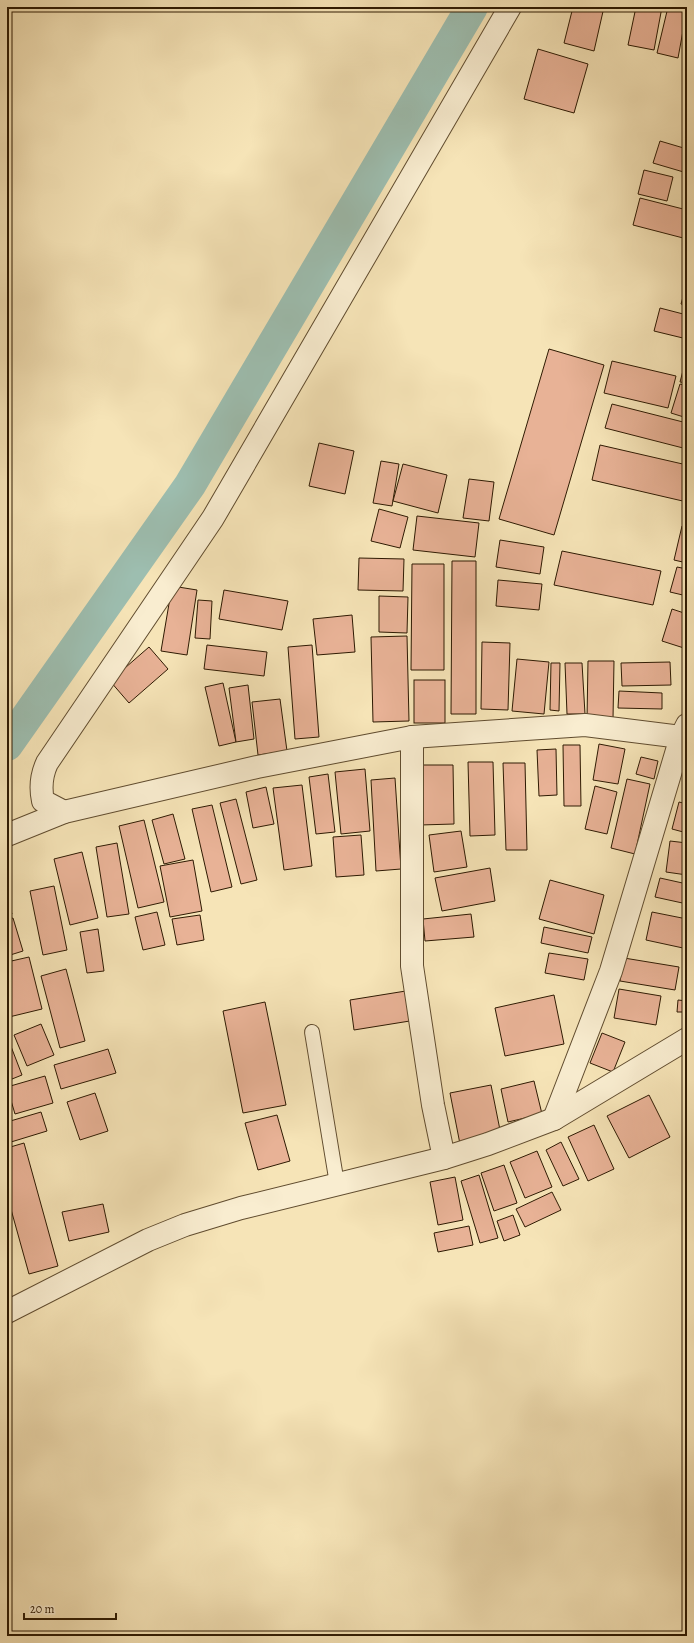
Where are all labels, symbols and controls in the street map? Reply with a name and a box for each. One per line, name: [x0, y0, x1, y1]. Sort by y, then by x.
scale bar: [24, 1595, 116, 1621]
text: 20 m: [30, 1601, 54, 1617]

